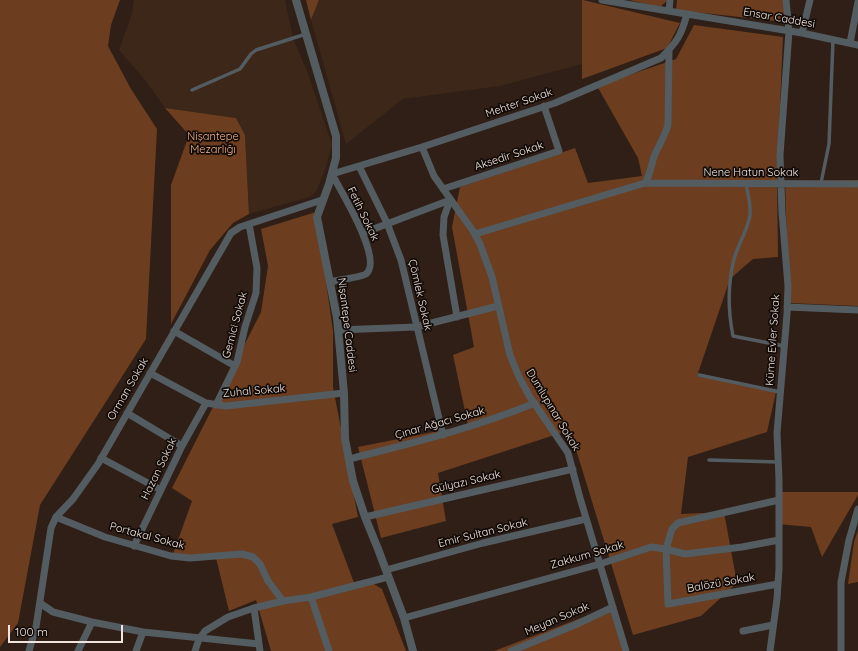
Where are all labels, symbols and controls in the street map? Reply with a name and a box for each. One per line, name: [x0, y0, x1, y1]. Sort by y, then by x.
street label: Ensar Caddesi: [742, 5, 816, 31]
street label: Mehter Sokak: [484, 85, 554, 121]
park label: Nişantepe Mezarlığı: [187, 130, 239, 156]
street label: Aksedir Sokak: [473, 139, 545, 173]
street label: Nene Hatun Sokak: [704, 166, 798, 180]
street label: Fetih Sokak: [344, 185, 382, 243]
street label: Çömlek Sokak: [405, 258, 435, 332]
street label: Nişantepe Caddesi: [335, 277, 359, 373]
street label: Gemici Sokak: [220, 290, 250, 360]
street label: Küme Evler Sokak: [763, 294, 783, 386]
street label: Orman Sokak: [105, 355, 151, 423]
street label: Dumlupınar Sokak: [523, 367, 583, 453]
street label: Zuhal Sokak: [222, 382, 286, 400]
street label: Çınar Ağacı Sokak: [394, 404, 486, 442]
street label: Hazan Sokak: [138, 436, 180, 502]
street label: Gülyazı Sokak: [430, 468, 502, 496]
street label: Emir Sultan Sokak: [437, 515, 529, 551]
street label: Portakal Sokak: [108, 520, 186, 552]
street label: Zakkum Sokak: [549, 538, 625, 572]
street label: Balözü Sokak: [686, 571, 756, 595]
street label: Meyan Sokak: [523, 599, 591, 639]
scale bar: [10, 617, 125, 643]
text: 100 m: [15, 624, 48, 639]

